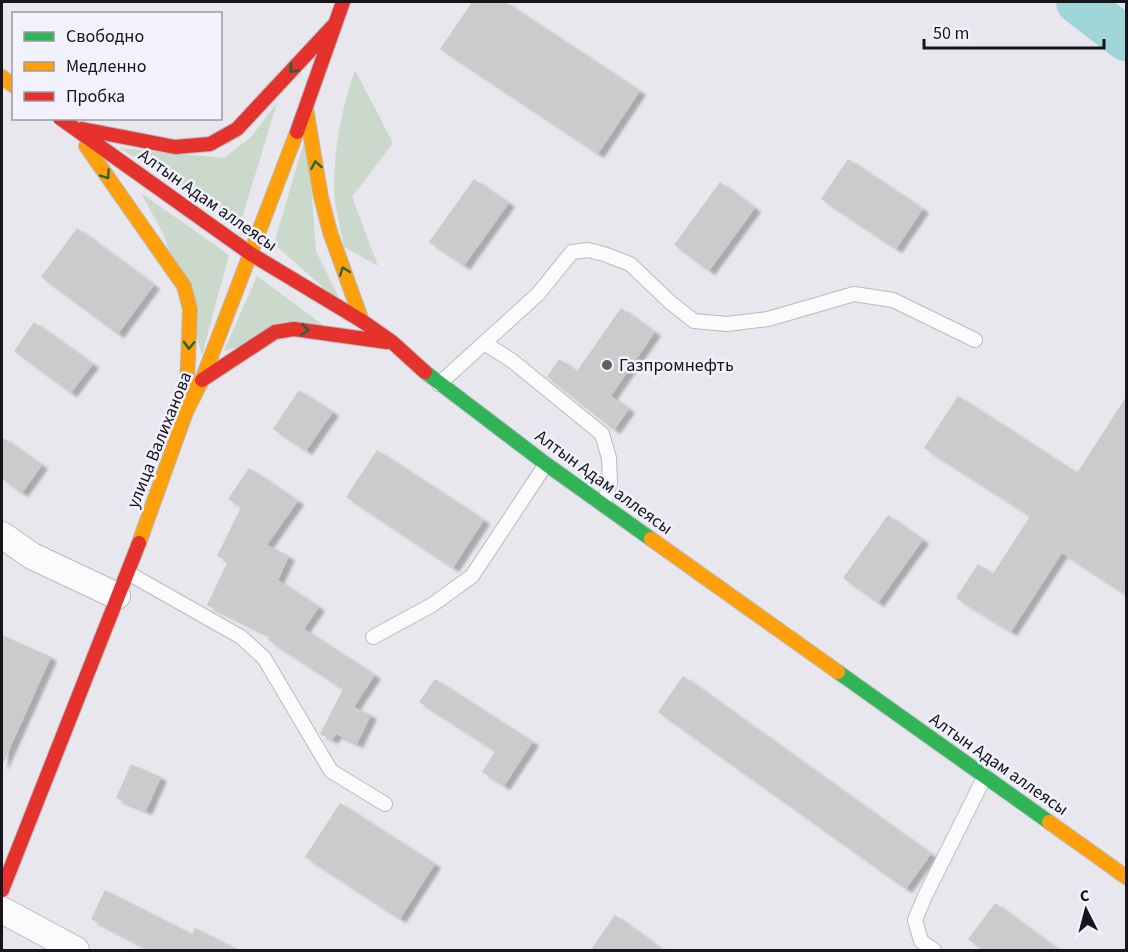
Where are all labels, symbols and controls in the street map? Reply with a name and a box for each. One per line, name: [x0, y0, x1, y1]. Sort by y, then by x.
legend: [12, 12, 222, 120]
scale bar: [924, 12, 1104, 50]
text: 50 m: [933, 21, 969, 46]
text: Свободно: [66, 24, 144, 49]
text: Медленно: [66, 54, 146, 79]
one-way arrow: [289, 62, 300, 72]
text: Пробка: [66, 84, 125, 109]
street label: Алтын Адам аллеясы: [133, 143, 282, 258]
one-way arrow: [310, 160, 323, 170]
one-way arrow: [99, 169, 110, 180]
one-way arrow: [339, 267, 352, 277]
one-way arrow: [301, 324, 310, 336]
one-way arrow: [182, 340, 195, 349]
place label: Газпромнефть: [619, 353, 734, 378]
marker: Газпромнефть: [600, 358, 614, 372]
street label: улица Валиханова: [121, 368, 198, 512]
street label: Алтын Адам аллеясы: [530, 424, 678, 541]
street label: Алтын Адам аллеясы: [924, 707, 1073, 822]
north arrow: [1056, 880, 1116, 940]
text: С: [1079, 885, 1090, 908]

